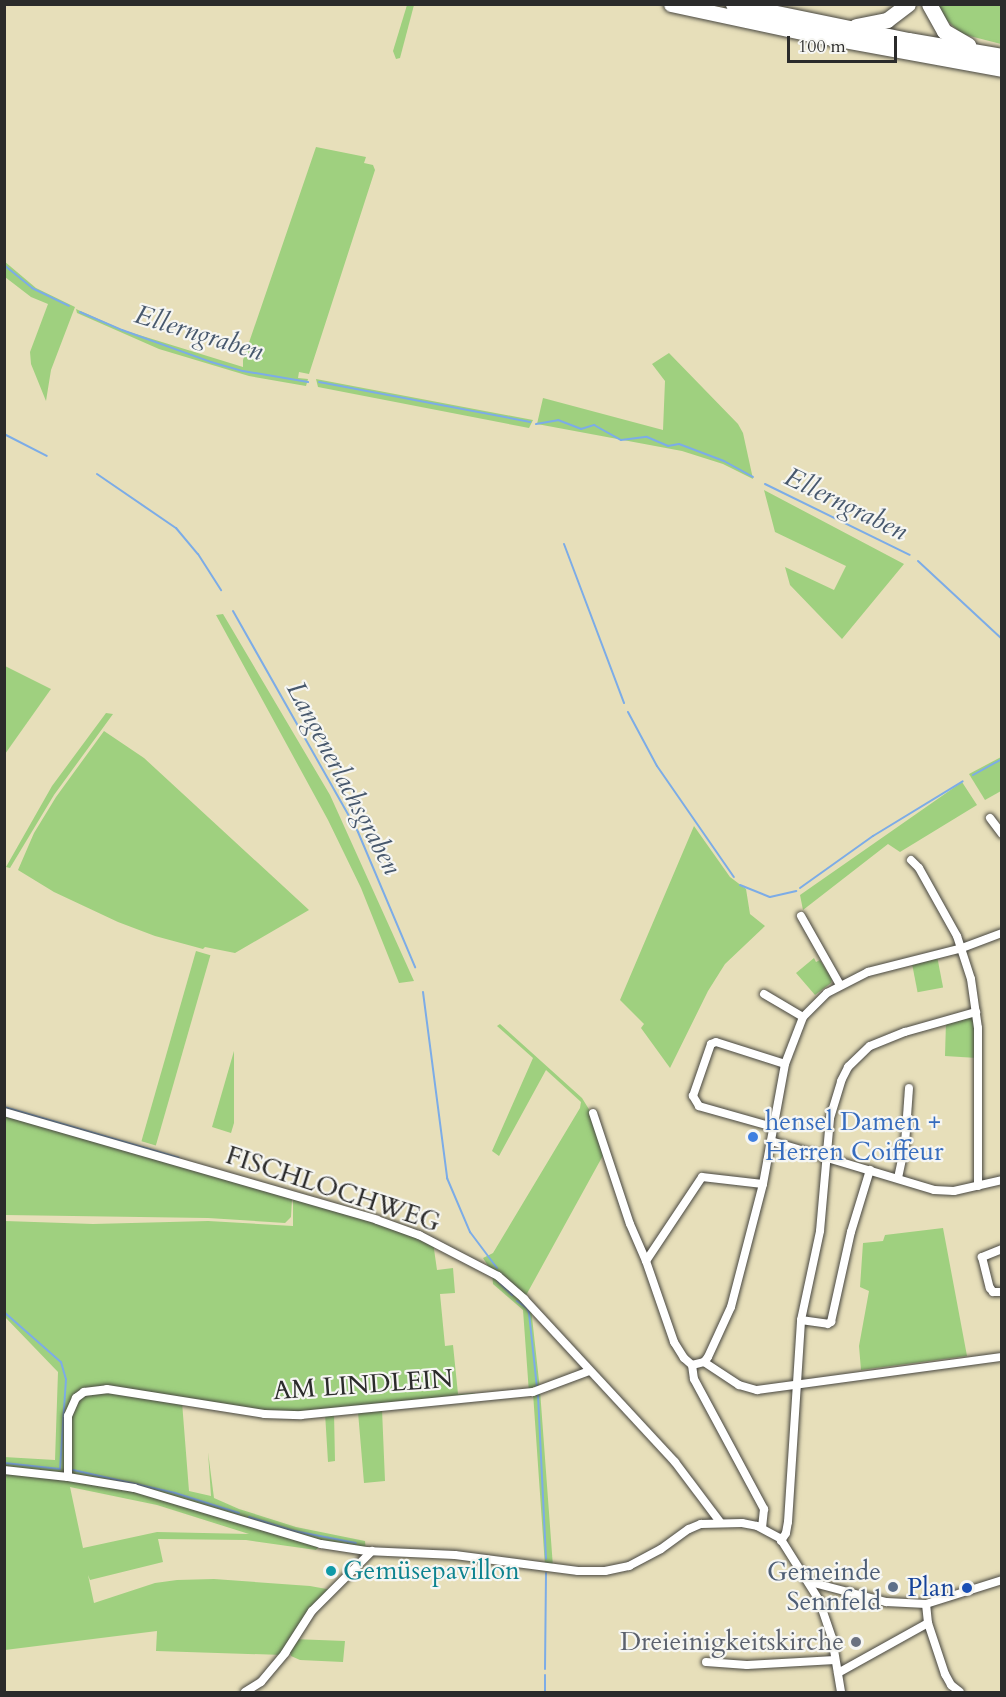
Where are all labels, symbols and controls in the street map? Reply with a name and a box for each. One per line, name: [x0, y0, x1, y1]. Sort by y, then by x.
scale bar: [790, 24, 900, 62]
text: 100 m: [798, 34, 846, 59]
water label: Ellerngraben: [131, 298, 267, 368]
water label: Ellerngraben: [779, 460, 913, 548]
water label: Langenerlachsgraben: [280, 676, 408, 880]
place label: hensel Damen + Herren Coiffeur: [765, 1106, 943, 1168]
marker: hensel Damen + Herren Coiffeur: [746, 1130, 760, 1144]
street label: FISCHLOCHWEG: [222, 1140, 444, 1238]
street label: AM LINDLEIN: [272, 1363, 454, 1407]
place label: Gemüsepavillon: [343, 1555, 520, 1587]
place label: Gemeinde Sennfeld: [767, 1556, 881, 1618]
marker: Gemüsepavillon: [324, 1564, 338, 1578]
place label: Plan: [907, 1572, 955, 1604]
marker: Gemeinde Sennfeld: [886, 1580, 900, 1594]
marker: Plan: [960, 1581, 974, 1595]
place label: Dreieinigkeitskirche: [620, 1626, 844, 1658]
marker: Dreieinigkeitskirche: [849, 1635, 863, 1649]

